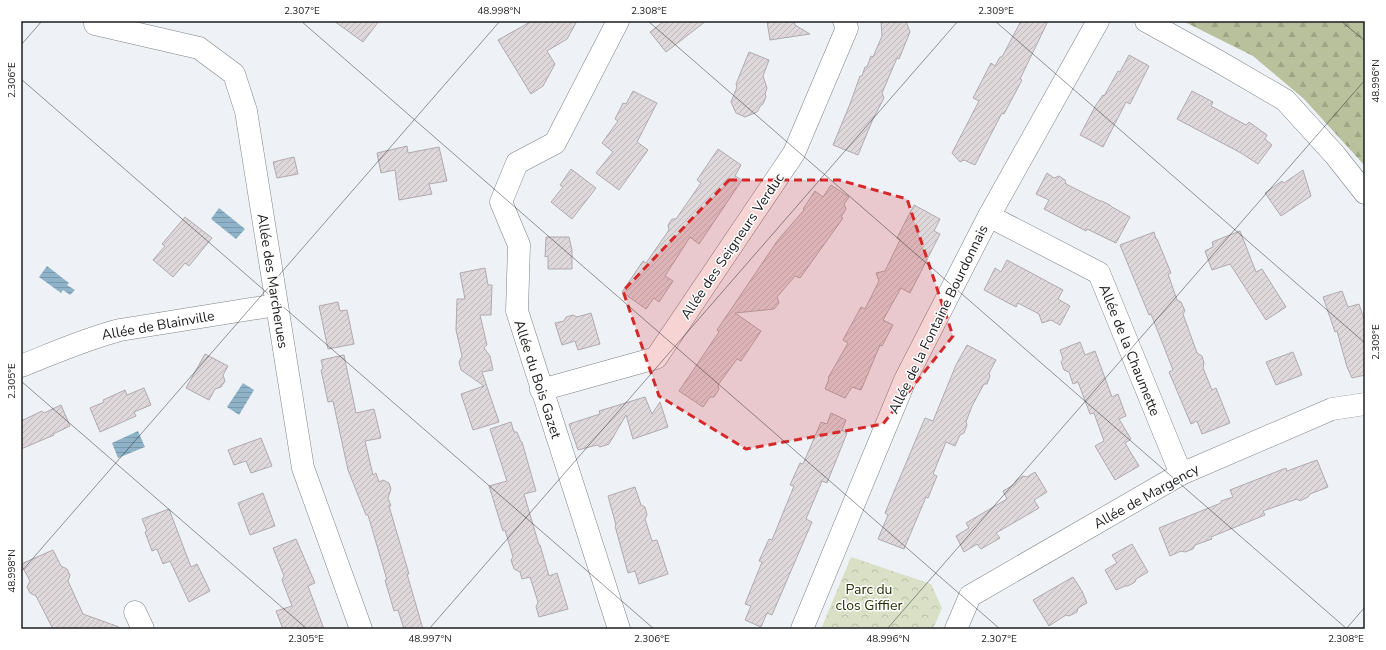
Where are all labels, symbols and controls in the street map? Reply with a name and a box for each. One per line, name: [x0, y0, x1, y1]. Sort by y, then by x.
text: 2.307°E: [284, 4, 320, 18]
text: 48.998°N: [477, 4, 521, 18]
text: 2.308°E: [631, 4, 667, 18]
text: 2.309°E: [978, 4, 1014, 18]
text: 48.996°N: [1369, 59, 1383, 103]
text: 2.306°E: [5, 62, 19, 98]
street label: Allée des Seigneurs Verduc: [676, 169, 789, 323]
street label: Allée des Marcherues: [252, 212, 293, 350]
street label: Allée de la Fontaine Bourdonnais: [884, 221, 993, 417]
street label: Allée de la Chaumette: [1094, 282, 1165, 419]
street label: Allée de Blainville: [100, 306, 216, 345]
street label: Allée du Bois Gazet: [509, 317, 566, 441]
text: 2.309°E: [1369, 324, 1383, 360]
text: 2.305°E: [5, 363, 19, 399]
street label: Allée de Margency: [1090, 459, 1203, 533]
text: 48.998°N: [5, 549, 19, 593]
park label: Parc du clos Giffier: [836, 580, 902, 615]
text: 2.305°E: [288, 632, 324, 646]
text: 48.997°N: [408, 632, 452, 646]
text: 2.306°E: [634, 632, 670, 646]
text: 48.996°N: [866, 632, 910, 646]
text: 2.307°E: [981, 632, 1017, 646]
text: 2.308°E: [1328, 632, 1364, 646]

